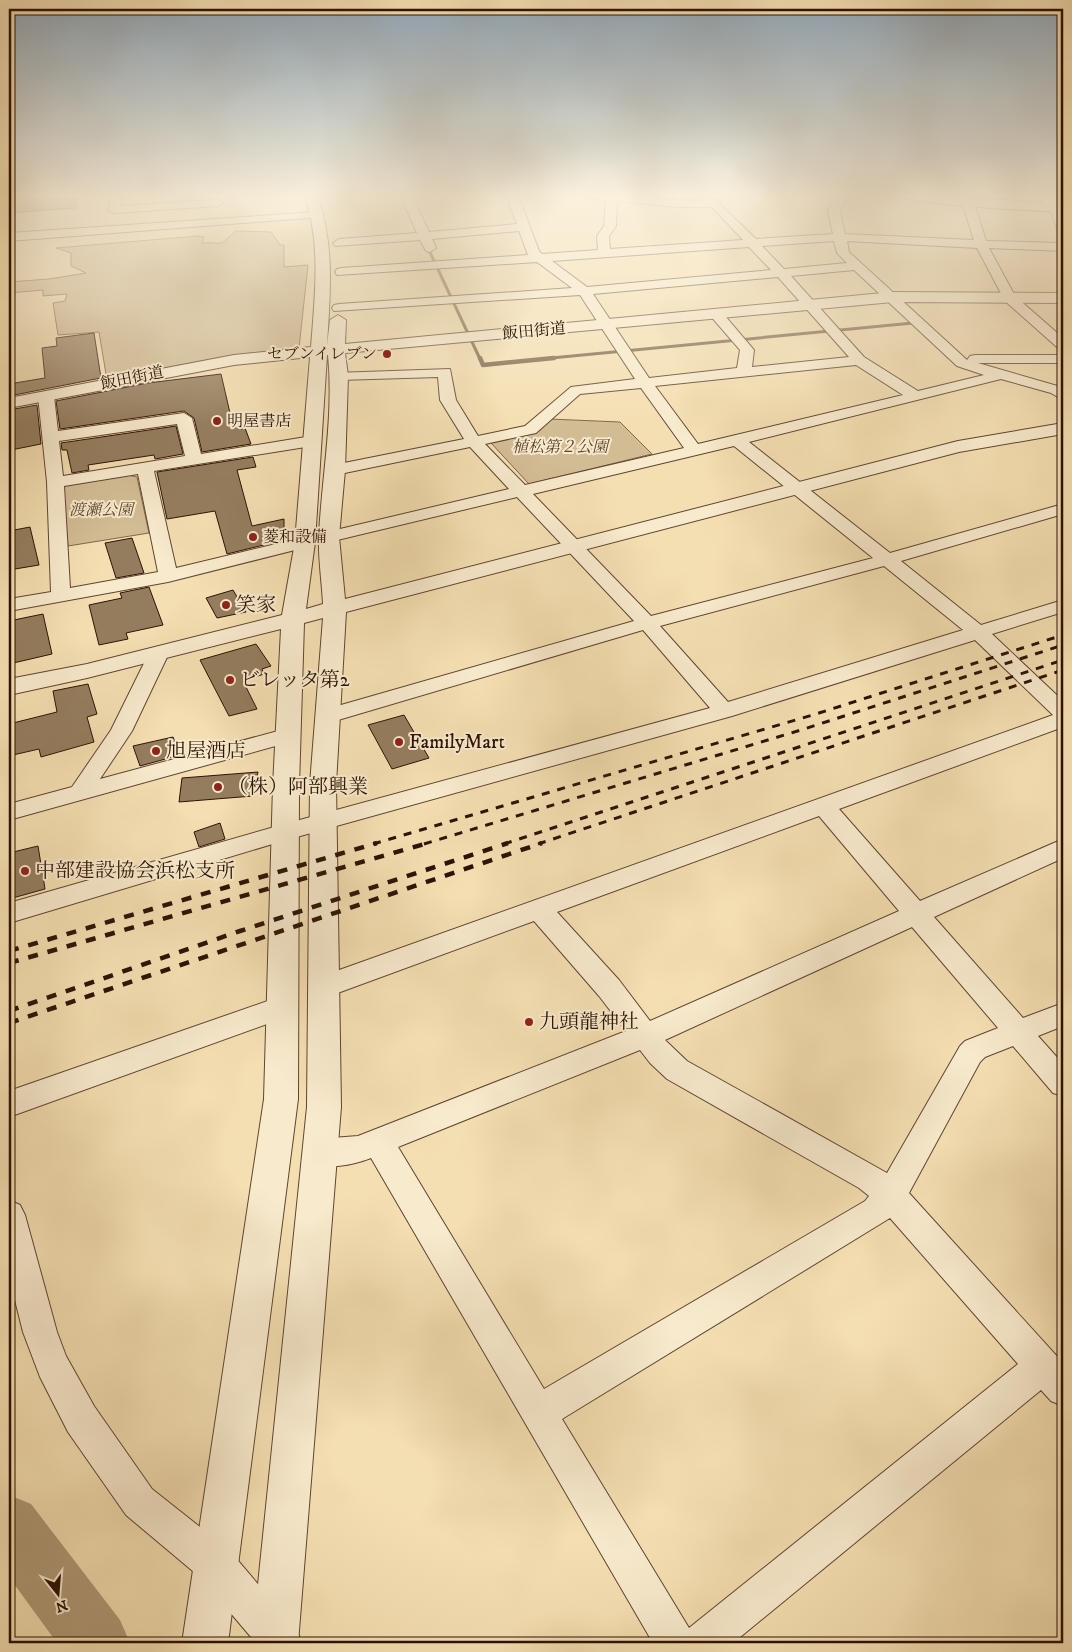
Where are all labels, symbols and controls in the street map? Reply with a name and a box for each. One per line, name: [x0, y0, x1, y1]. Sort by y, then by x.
street label: 飯田街道: [501, 318, 567, 344]
place label: セブンイレブン: [267, 344, 377, 364]
marker: セブンイレブン: [381, 348, 393, 360]
street label: 飯田街道: [99, 362, 165, 394]
place label: 明屋書店: [227, 411, 291, 431]
marker: 明屋書店: [211, 415, 223, 427]
park label: 植松第２公園: [512, 437, 611, 457]
park label: 渡瀬公園: [69, 500, 136, 520]
place label: 菱和設備: [263, 527, 327, 547]
marker: 菱和設備: [247, 531, 259, 543]
place label: 笑家: [236, 593, 276, 618]
marker: 笑家: [220, 599, 232, 611]
place label: ビレッタ第2: [240, 668, 350, 693]
marker: ビレッタ第2: [224, 674, 236, 686]
place label: FamilyMart: [409, 730, 505, 755]
marker: FamilyMart: [393, 736, 405, 748]
place label: 旭屋酒店: [166, 739, 246, 764]
marker: 旭屋酒店: [150, 745, 162, 757]
place label: （株）阿部興業: [228, 775, 368, 800]
marker: （株）阿部興業: [212, 781, 224, 793]
place label: 中部建設協会浜松支所: [35, 859, 235, 884]
marker: 中部建設協会浜松支所: [19, 865, 31, 877]
place label: 九頭龍神社: [539, 1010, 639, 1035]
marker: 九頭龍神社: [523, 1016, 535, 1028]
north arrow: [32, 1570, 82, 1620]
text: N: [53, 1595, 70, 1616]

